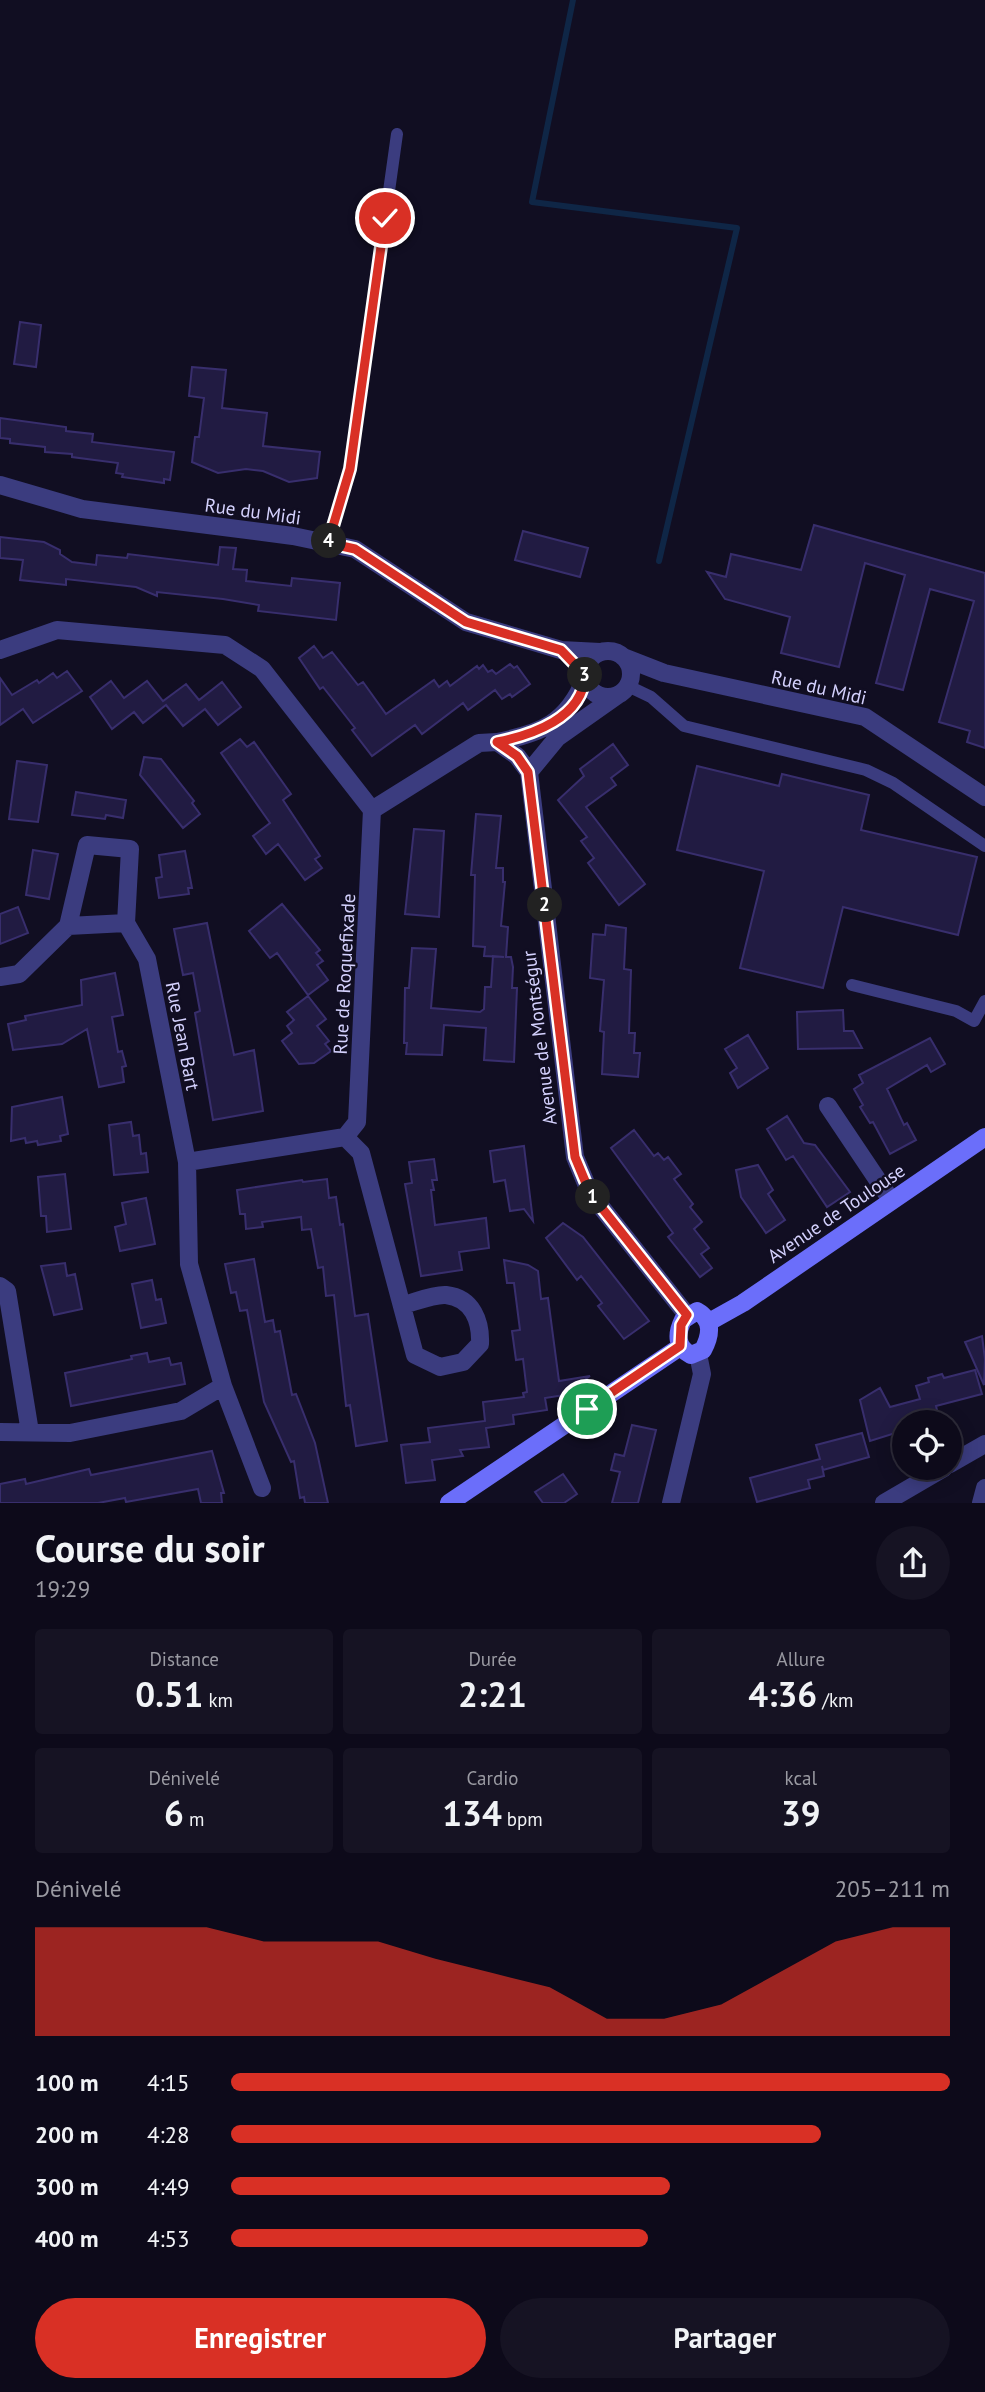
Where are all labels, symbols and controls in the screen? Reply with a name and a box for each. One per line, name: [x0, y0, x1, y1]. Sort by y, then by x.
pin: [355, 188, 415, 248]
icon: check: [366, 199, 404, 237]
street label: Rue du Midi: [203, 492, 303, 530]
pin: 4: [312, 524, 346, 558]
text: 4: [323, 528, 334, 552]
pin: 3: [568, 658, 602, 692]
text: 3: [579, 662, 590, 686]
street label: Rue du Midi: [769, 664, 869, 710]
pin: 2: [528, 888, 562, 922]
text: 2: [539, 892, 550, 916]
street label: Rue de Roquefixade: [328, 893, 360, 1055]
street label: Avenue de Montségur: [516, 949, 562, 1127]
street label: Rue Jean Bart: [161, 980, 205, 1093]
street label: Avenue de Toulouse: [763, 1158, 909, 1268]
pin: 1: [576, 1180, 610, 1214]
text: 1: [587, 1184, 598, 1208]
pin: [557, 1379, 617, 1439]
icon: arrive: [568, 1390, 606, 1428]
map controls: [892, 1410, 962, 1480]
button: locate: [892, 1410, 962, 1480]
text: Course du soir: [35, 1523, 265, 1572]
button: share: [876, 1526, 950, 1600]
text: 19:29: [35, 1574, 90, 1603]
text: Distance: [149, 1647, 219, 1671]
text: Durée: [468, 1647, 517, 1671]
text: Allure: [777, 1647, 825, 1671]
text: 0.51: [135, 1671, 203, 1717]
text: 2:21: [458, 1671, 527, 1717]
text: 4:36: [748, 1671, 817, 1717]
text: km: [203, 1688, 233, 1712]
text: /km: [817, 1688, 853, 1712]
text: Dénivelé: [148, 1766, 220, 1790]
text: Cardio: [467, 1766, 518, 1790]
text: kcal: [785, 1766, 817, 1790]
text: 6: [164, 1790, 184, 1836]
text: 134: [442, 1790, 502, 1836]
text: 39: [781, 1790, 821, 1836]
text: m: [184, 1807, 204, 1831]
text: bpm: [502, 1807, 543, 1831]
text: Dénivelé: [35, 1874, 121, 1903]
text: 205–211 m: [835, 1874, 950, 1903]
text: 100 m: [35, 2068, 98, 2097]
text: 4:15: [147, 2068, 190, 2097]
text: 200 m: [35, 2120, 98, 2149]
text: 4:28: [147, 2120, 190, 2149]
text: 300 m: [35, 2172, 98, 2201]
text: 4:49: [147, 2172, 190, 2201]
text: 400 m: [35, 2224, 98, 2253]
text: 4:53: [147, 2224, 190, 2253]
button: Enregistrer: [35, 2298, 486, 2378]
button: Partager: [500, 2298, 950, 2378]

